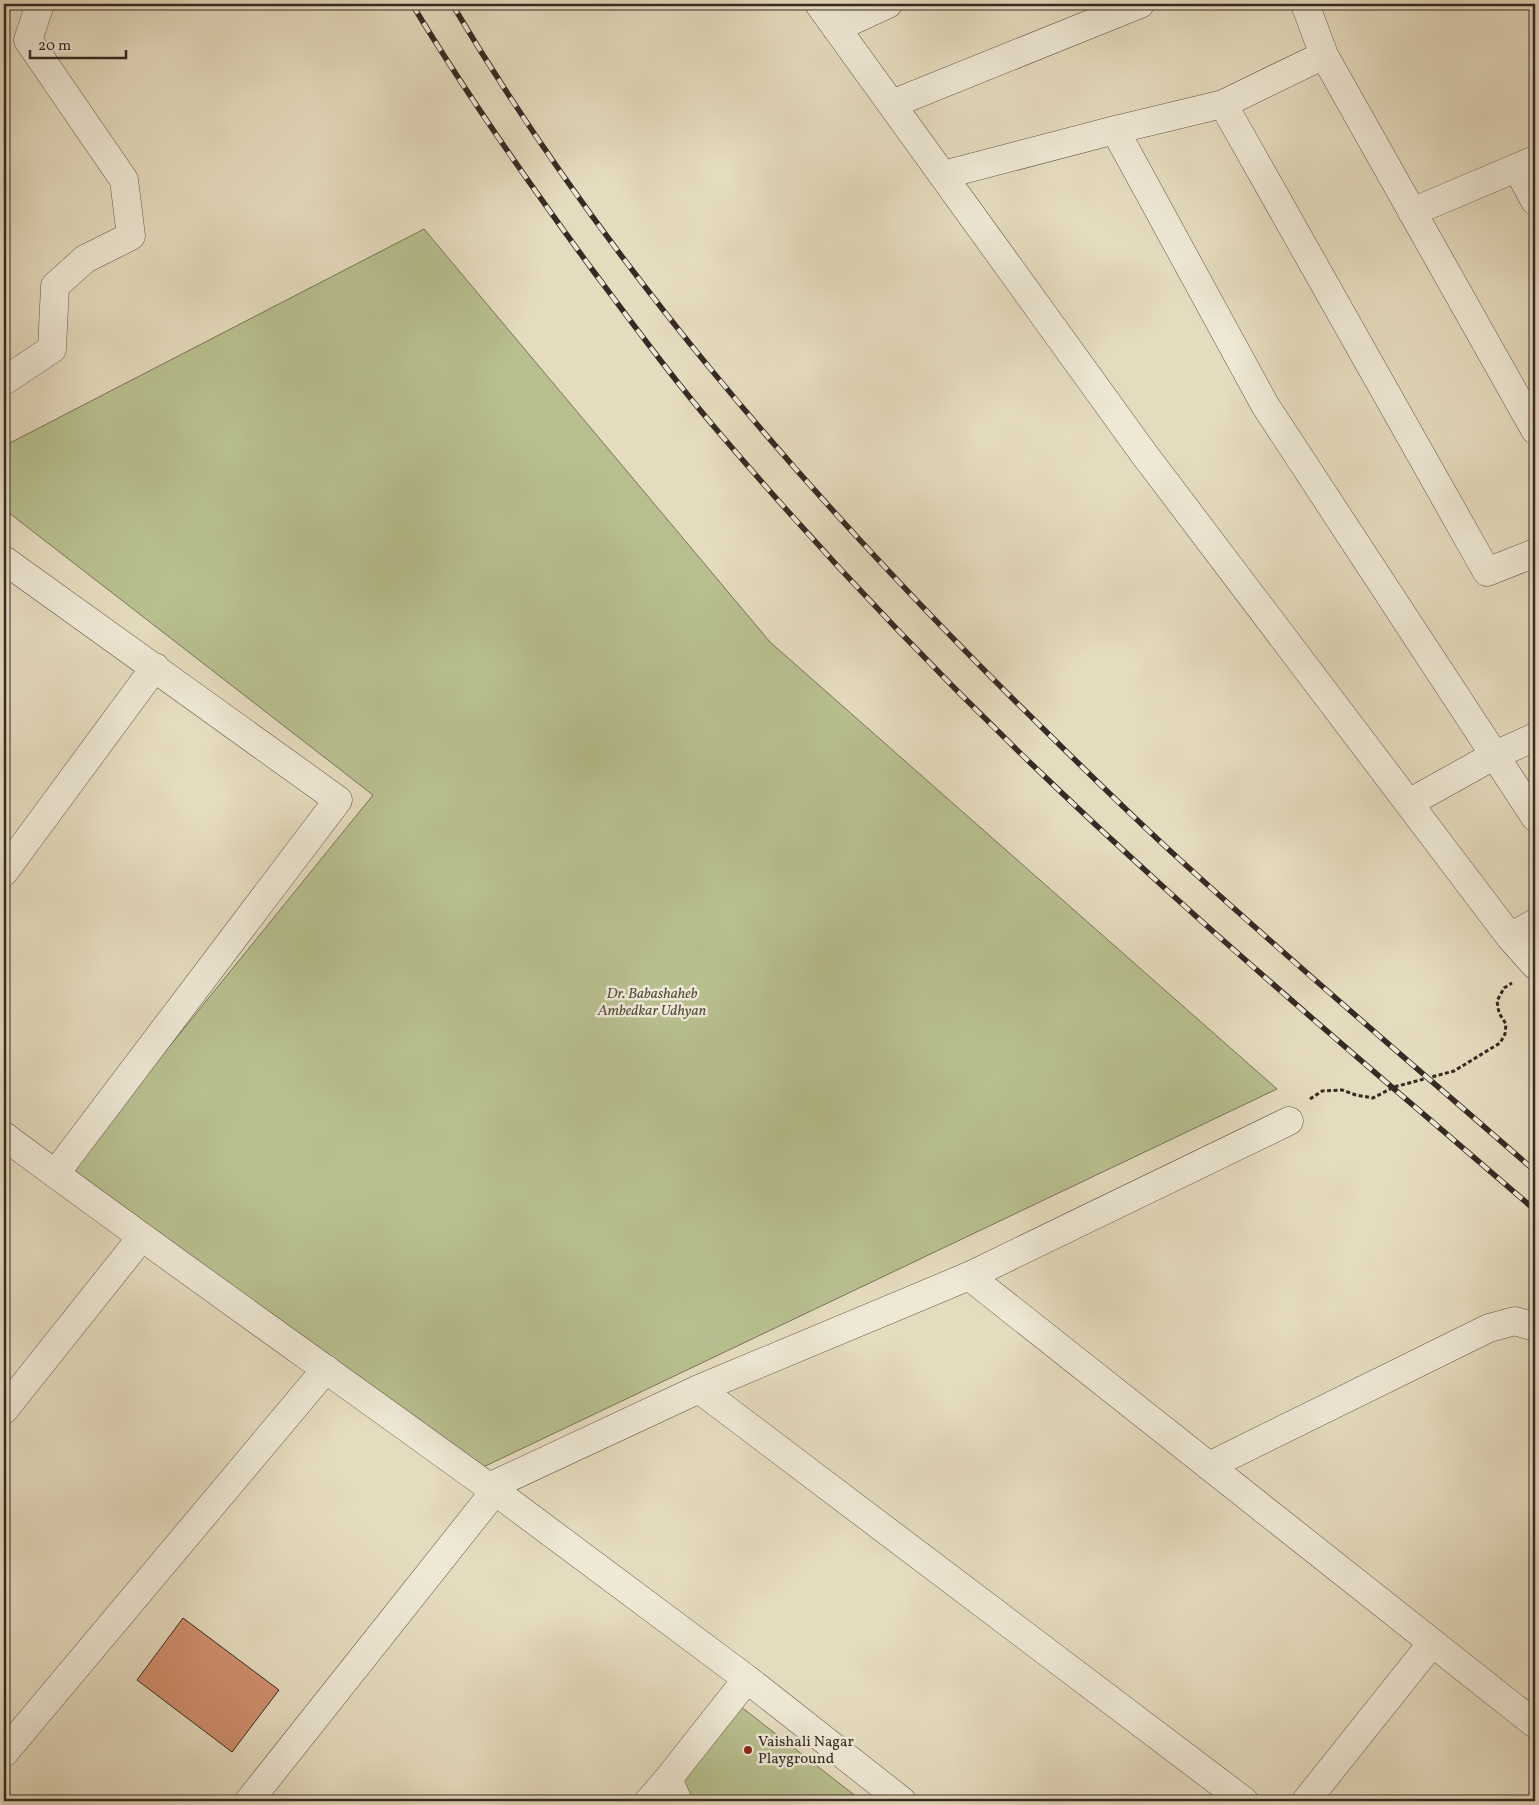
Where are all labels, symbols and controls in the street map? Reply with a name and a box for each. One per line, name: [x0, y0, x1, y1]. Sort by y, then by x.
scale bar: [30, 28, 126, 60]
text: 20 m: [38, 36, 71, 57]
park label: Dr. Babashaheb Ambedkar Udhyan: [597, 984, 707, 1022]
place label: Vaishali Nagar Playground: [758, 1732, 854, 1770]
marker: Vaishali Nagar Playground: [742, 1744, 754, 1756]

